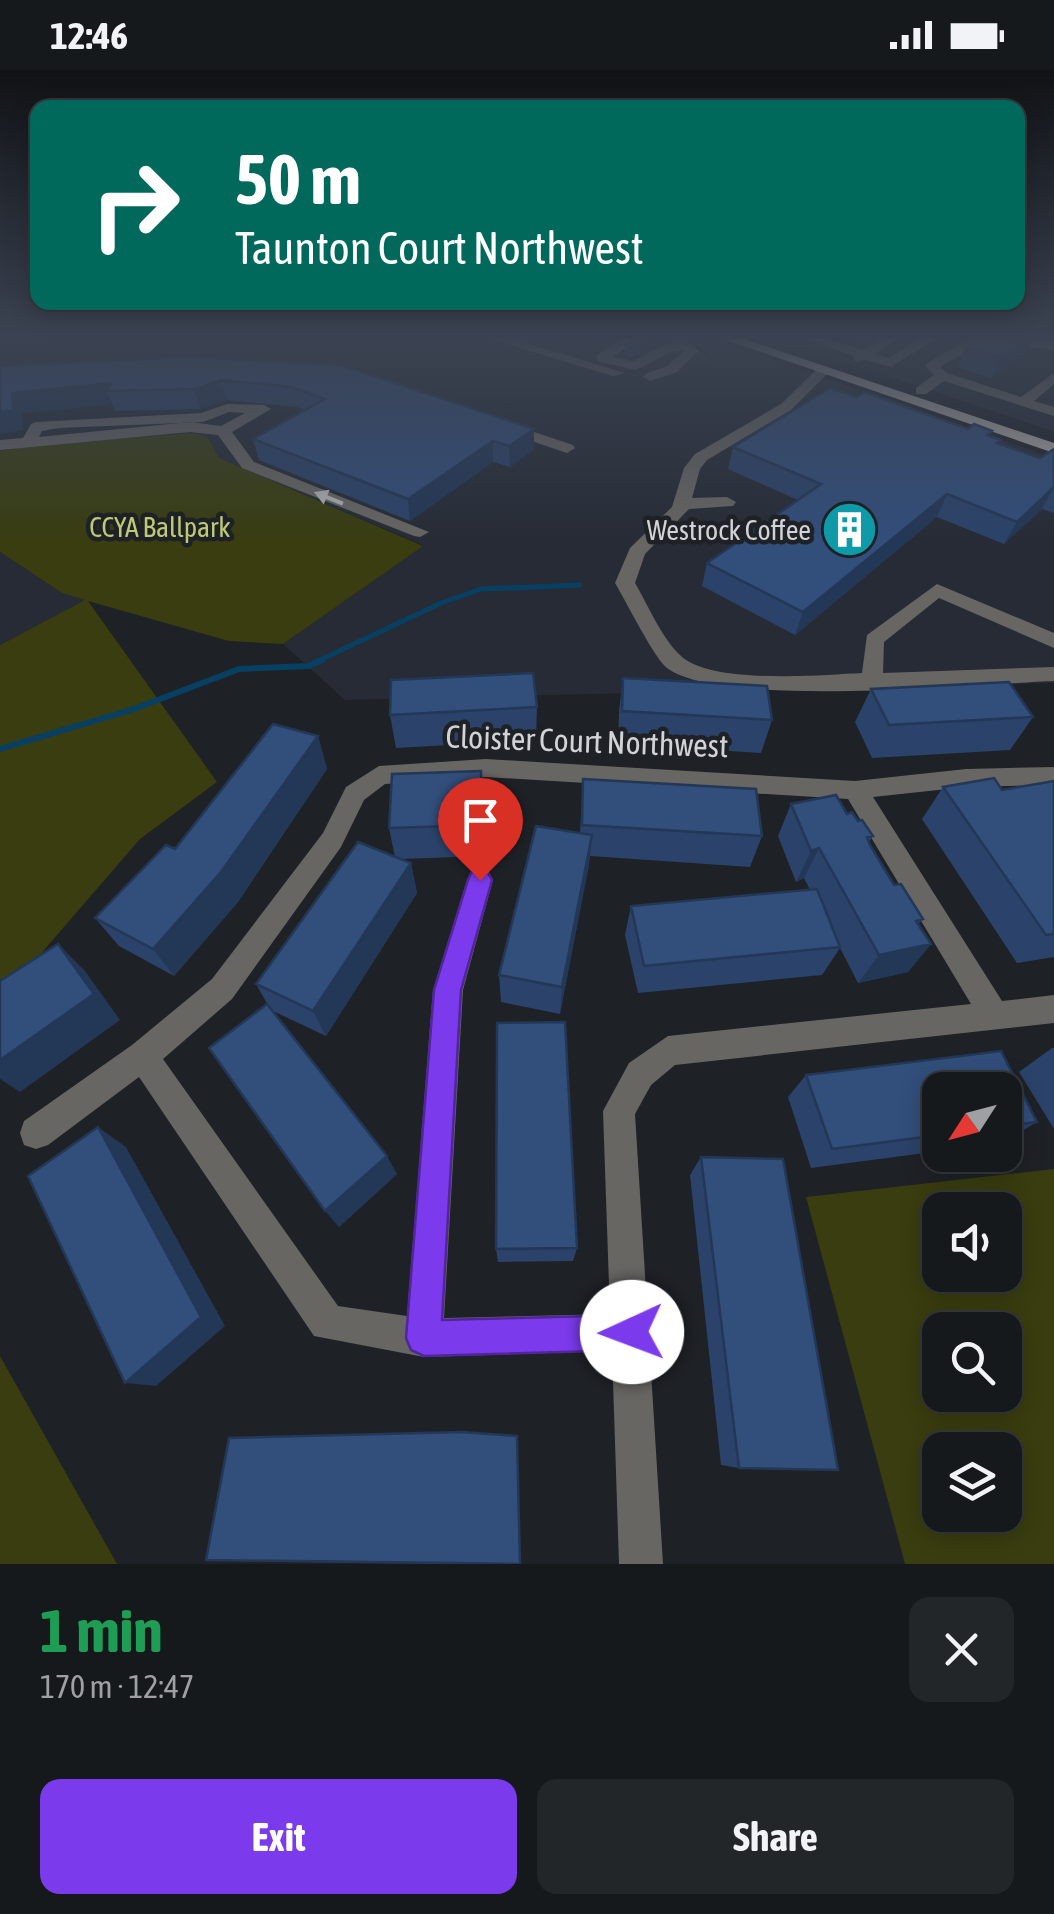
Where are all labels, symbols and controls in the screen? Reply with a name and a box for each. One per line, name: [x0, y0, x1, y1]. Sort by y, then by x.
text: 12:46: [50, 14, 128, 57]
text: 50 m: [235, 139, 361, 219]
icon: right: [70, 140, 200, 270]
text: Taunton Court Northwest: [235, 222, 644, 274]
one-way arrow: [314, 489, 344, 505]
building icon: Westrock Coffee: [820, 500, 880, 560]
park label: CCYA Ballpark: [89, 511, 231, 543]
place label: Westrock Coffee: [647, 514, 811, 546]
street label: Cloister Court Northwest: [445, 718, 729, 764]
pin: [438, 778, 523, 881]
icon: arrive: [453, 793, 508, 848]
north arrow: [922, 1072, 1022, 1172]
map controls: [922, 1072, 1022, 1532]
button: sound: [922, 1192, 1022, 1292]
position arrow: [580, 1280, 684, 1384]
button: search: [922, 1312, 1022, 1412]
button: layers: [922, 1432, 1022, 1532]
text: 1 min: [40, 1596, 163, 1665]
button: close: [909, 1597, 1014, 1702]
text: 170 m · 12:47: [40, 1668, 194, 1705]
button: Exit: [40, 1779, 517, 1894]
button: Share: [537, 1779, 1014, 1894]

